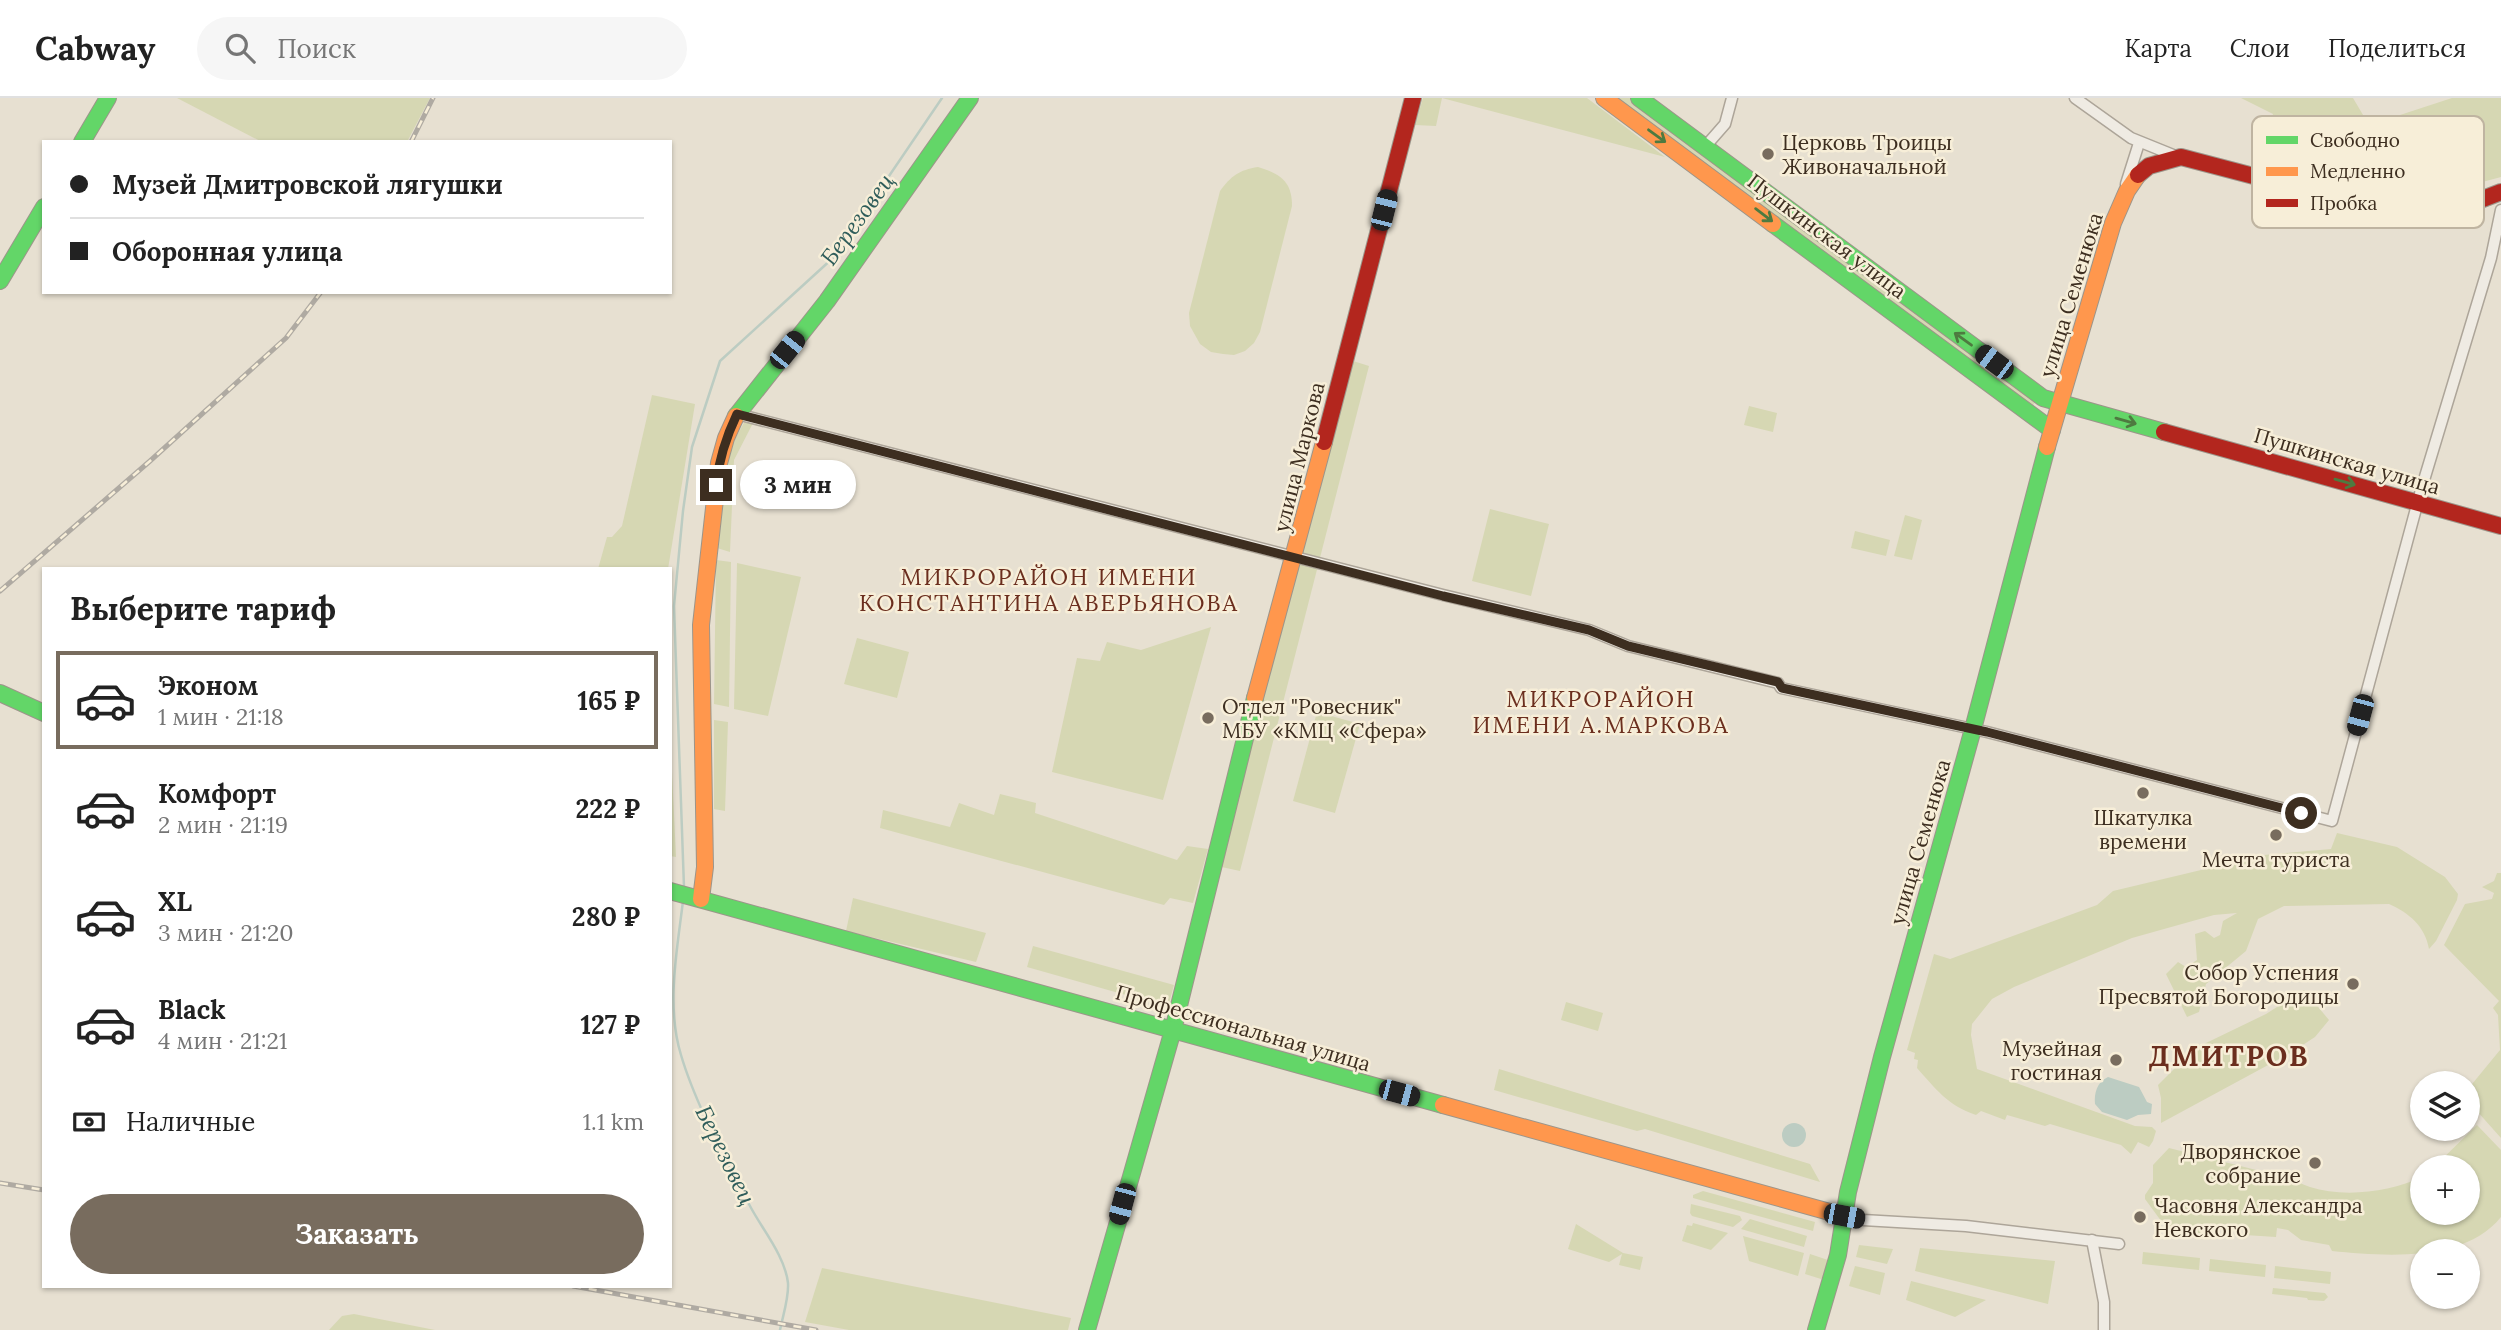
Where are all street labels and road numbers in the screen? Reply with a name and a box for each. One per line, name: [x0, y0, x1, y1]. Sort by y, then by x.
street label: Пушкинская улица: [1742, 167, 1912, 305]
street label: улица Семенюка: [2033, 209, 2109, 381]
street label: улица Маркова: [1267, 379, 1331, 535]
street label: Пушкинская улица: [2251, 422, 2443, 501]
street label: улица Семенюка: [1883, 756, 1957, 928]
street label: Профессиональная улица: [1112, 979, 1374, 1077]

